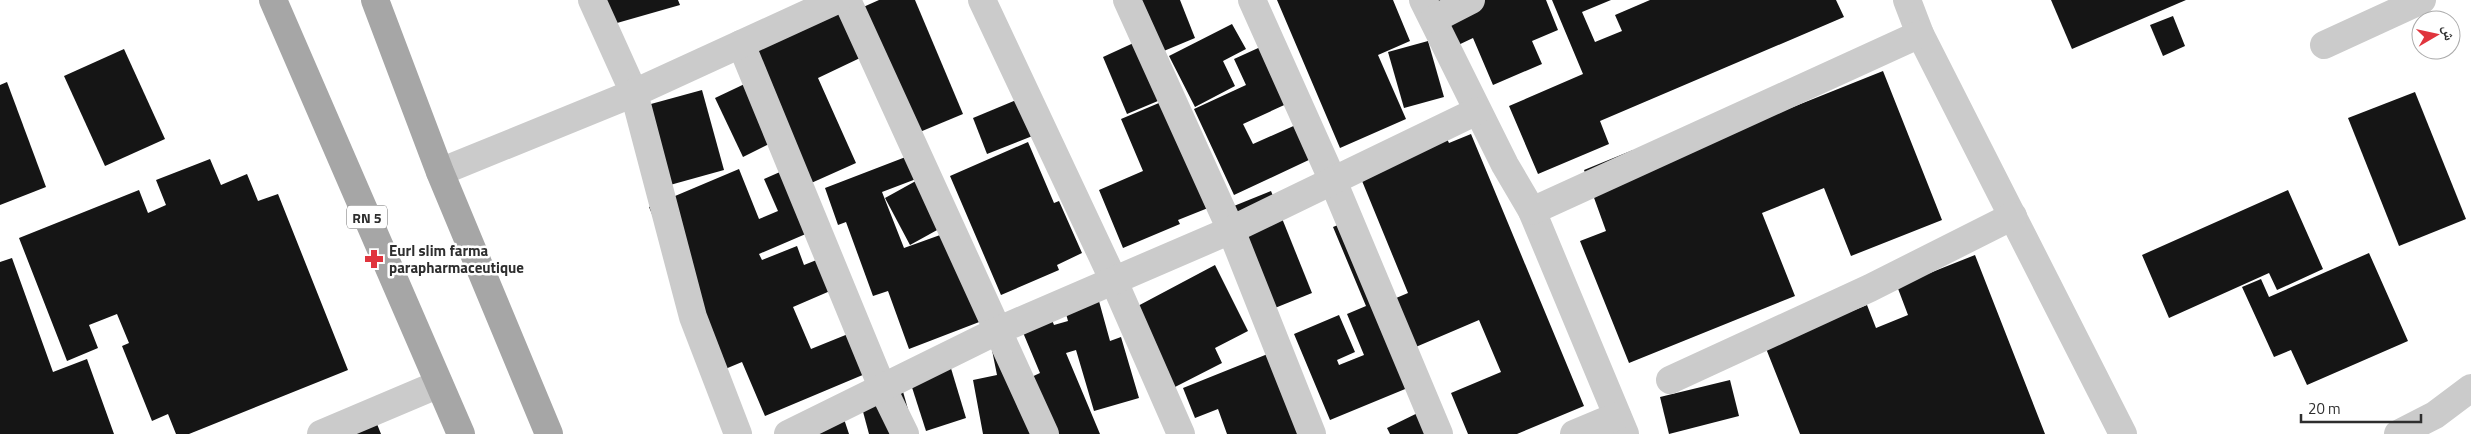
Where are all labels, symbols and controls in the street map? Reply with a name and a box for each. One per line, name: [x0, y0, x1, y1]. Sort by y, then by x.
north arrow: [2411, 10, 2461, 60]
text: ش: [2438, 24, 2461, 42]
road number: RN 5: [347, 206, 387, 228]
place label: Eurl slim farma parapharmaceutique: [389, 239, 524, 279]
pharmacy icon: Eurl slim farma parapharmaceutique: [363, 248, 385, 270]
scale bar: [2301, 392, 2421, 424]
text: 20 m: [2308, 397, 2341, 420]

